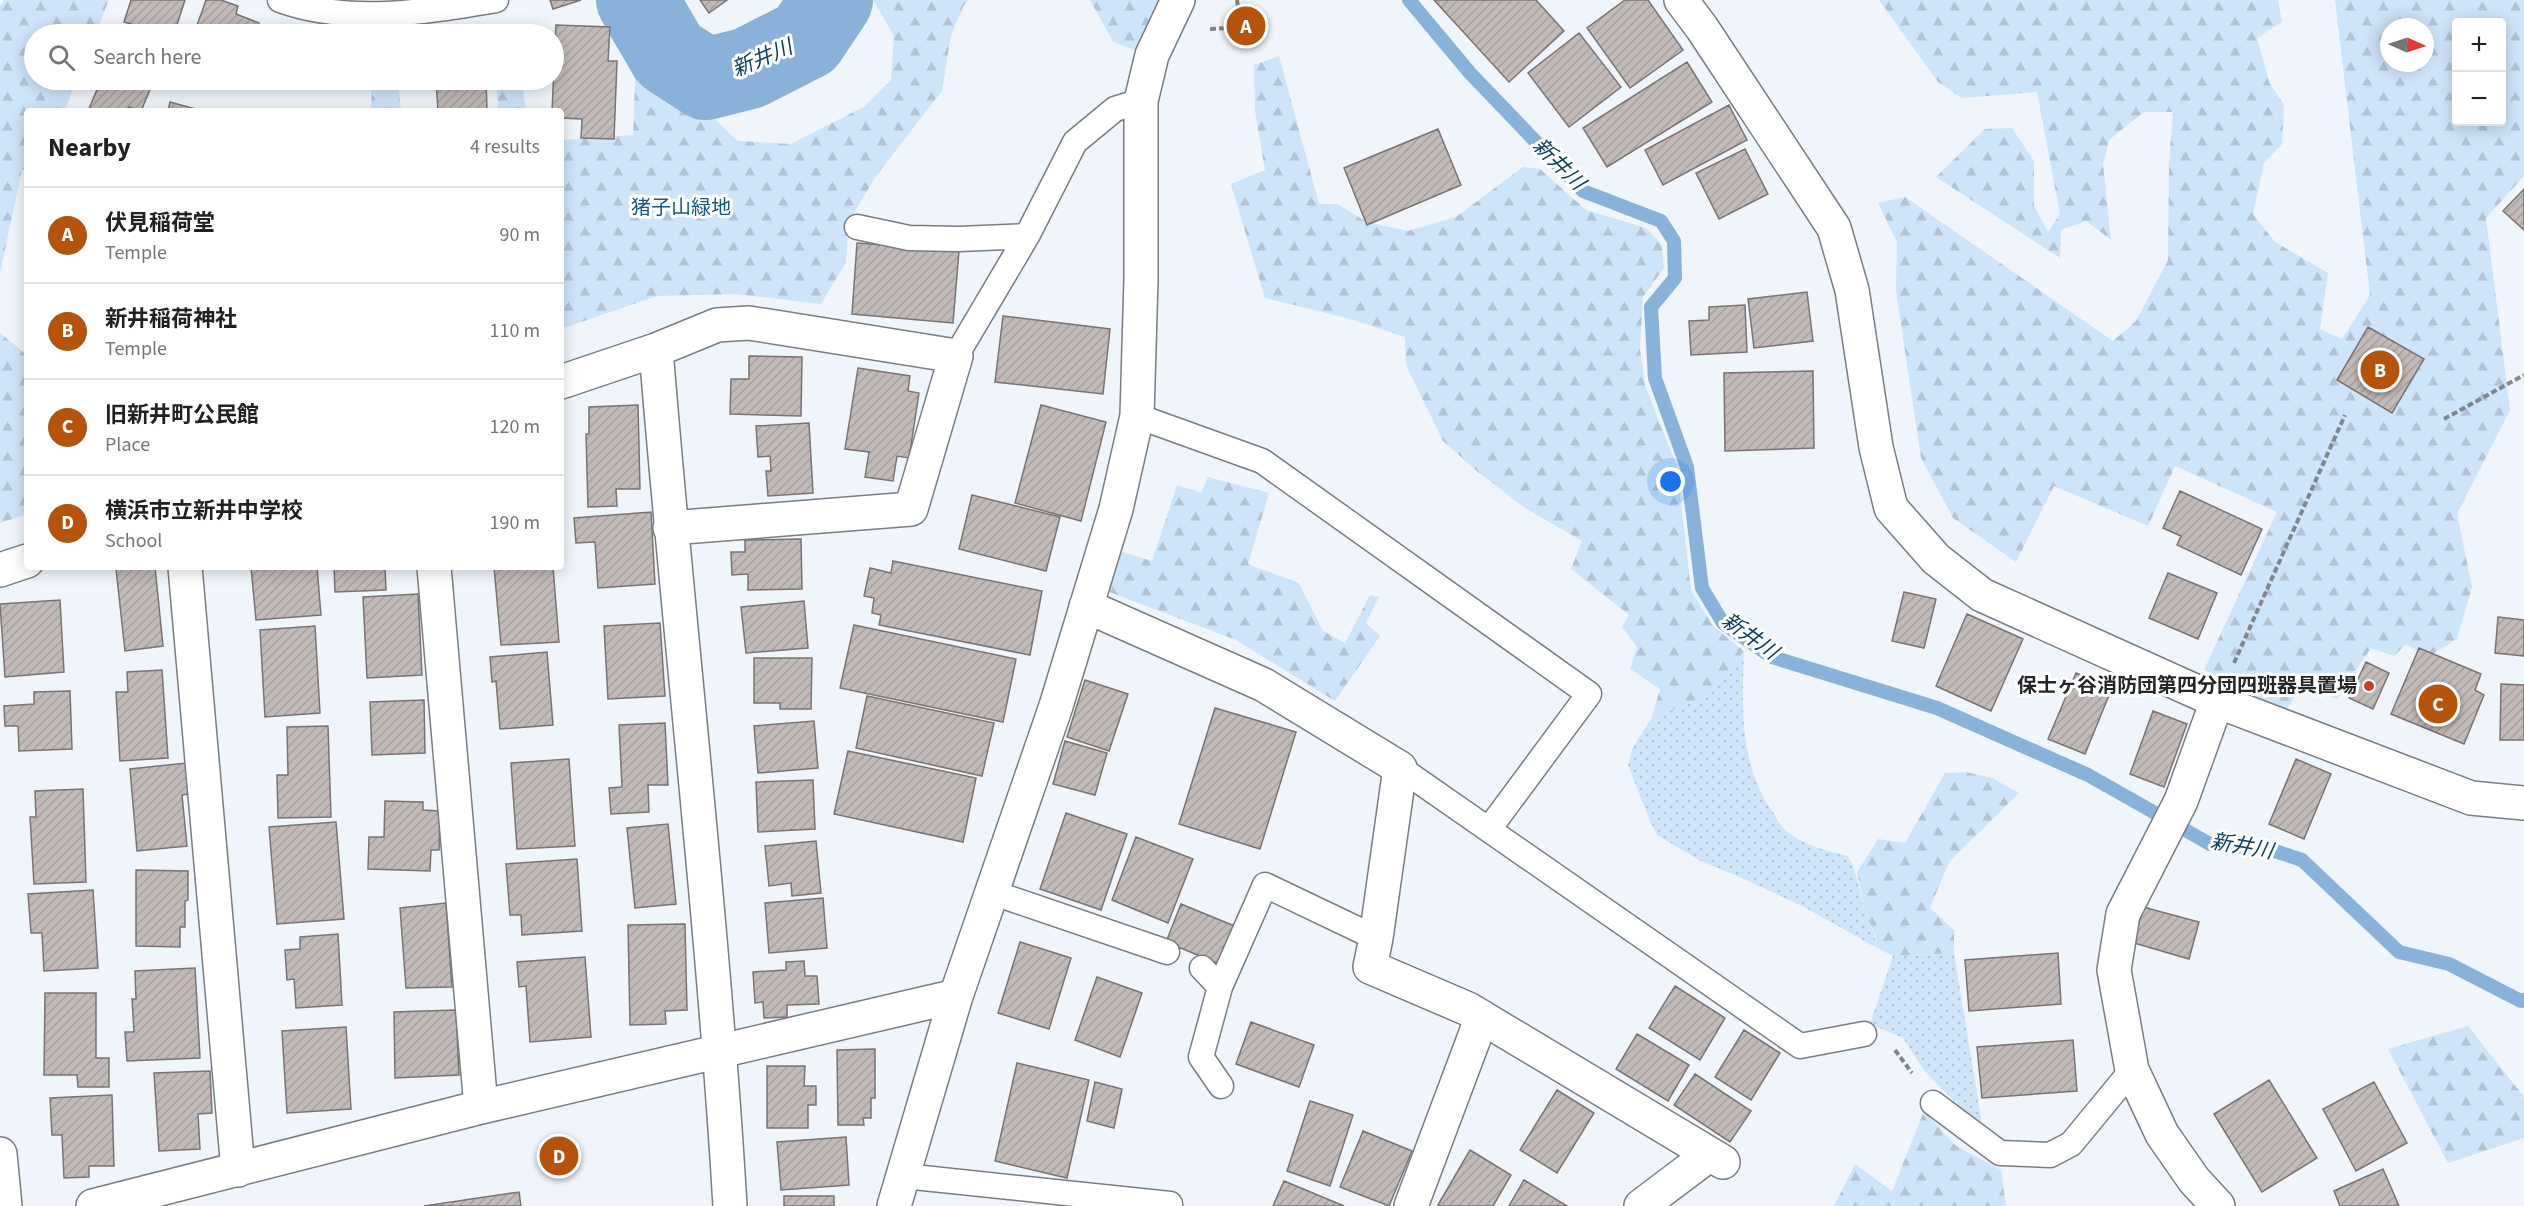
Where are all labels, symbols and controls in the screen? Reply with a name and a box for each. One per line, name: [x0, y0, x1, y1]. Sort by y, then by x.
pin: A: [1226, 3, 1266, 48]
north arrow: [2380, 18, 2434, 72]
map controls: [2452, 18, 2506, 126]
button: +: [2452, 18, 2506, 72]
search box: [24, 24, 564, 90]
water label: 新井川: [727, 31, 799, 84]
icon: search: [45, 41, 78, 74]
text: Search here: [93, 41, 201, 73]
button: −: [2452, 72, 2506, 126]
text: Nearby: [48, 129, 131, 166]
water label: 新井川: [1526, 131, 1593, 198]
text: 4 results: [470, 133, 540, 161]
park label: 猪子山緑地: [631, 194, 731, 222]
text: 伏見稲荷堂: [105, 207, 215, 239]
text: A: [62, 221, 73, 249]
text: 90 m: [500, 221, 540, 249]
text: Temple: [105, 239, 167, 267]
text: 新井稲荷神社: [105, 303, 237, 335]
text: B: [61, 317, 74, 345]
text: 110 m: [490, 317, 540, 345]
text: Temple: [105, 335, 167, 363]
pin: B: [2360, 348, 2400, 392]
text: 旧新井町公民館: [105, 399, 259, 431]
text: C: [62, 413, 73, 441]
text: 120 m: [490, 413, 540, 441]
text: Place: [105, 431, 150, 459]
your location: [1656, 467, 1685, 496]
text: 横浜市立新井中学校: [105, 495, 303, 527]
text: D: [61, 509, 74, 537]
text: 190 m: [490, 509, 540, 537]
text: School: [105, 527, 162, 555]
water label: 新井川: [1716, 605, 1786, 668]
place label: 保士ヶ谷消防団第四分団四班器具置場: [2017, 672, 2357, 700]
marker: 保士ヶ谷消防団第四分団四班器具置場: [2362, 679, 2376, 693]
pin: C: [2418, 682, 2458, 726]
water label: 新井川: [2208, 826, 2278, 867]
pin: D: [540, 1134, 578, 1178]

